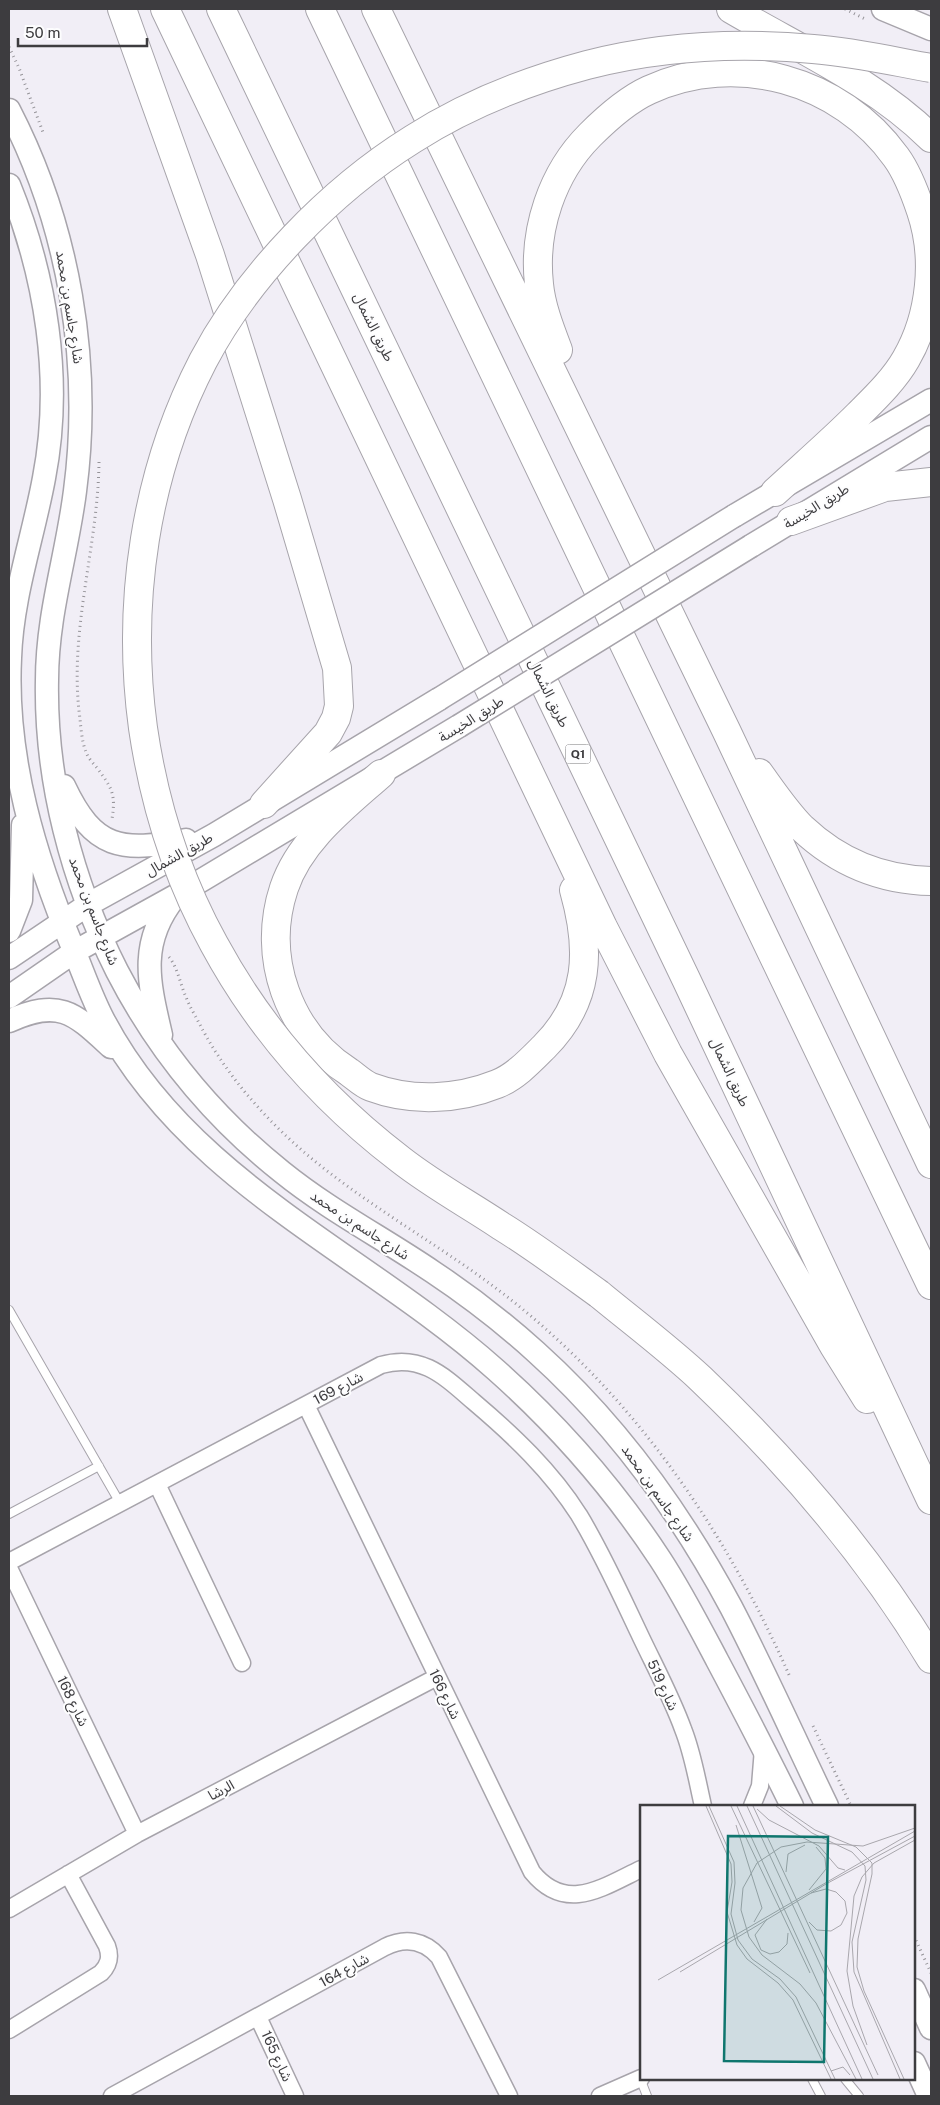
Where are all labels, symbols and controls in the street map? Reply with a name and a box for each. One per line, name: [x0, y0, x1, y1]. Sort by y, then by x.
scale bar: [18, 15, 146, 47]
text: 50 m: [25, 24, 60, 41]
street label: شارع جاسم بن محمد: [50, 249, 87, 365]
street label: طريق الشمال: [349, 290, 397, 365]
street label: طريق الخيسة: [780, 480, 853, 533]
street label: طريق الشمال: [524, 656, 572, 731]
street label: طريق الخيسة: [436, 693, 507, 747]
road number: Q1: [566, 744, 590, 764]
street label: طريق الشمال: [143, 829, 216, 881]
street label: شارع جاسم بن محمد: [63, 855, 122, 968]
street label: طريق الشمال: [705, 1035, 753, 1110]
street label: شارع جاسم بن محمد: [306, 1187, 412, 1265]
street label: شارع 169: [311, 1368, 367, 1410]
street label: شارع جاسم بن محمد: [616, 1442, 697, 1546]
street label: شارع 519: [642, 1657, 682, 1714]
street label: شارع 166: [423, 1666, 464, 1723]
street label: شارع 168: [51, 1673, 92, 1730]
street label: الرشا: [205, 1777, 237, 1804]
inset map: [640, 1805, 915, 2080]
street label: شارع 164: [317, 1950, 373, 1993]
street label: شارع 165: [256, 2028, 296, 2085]

